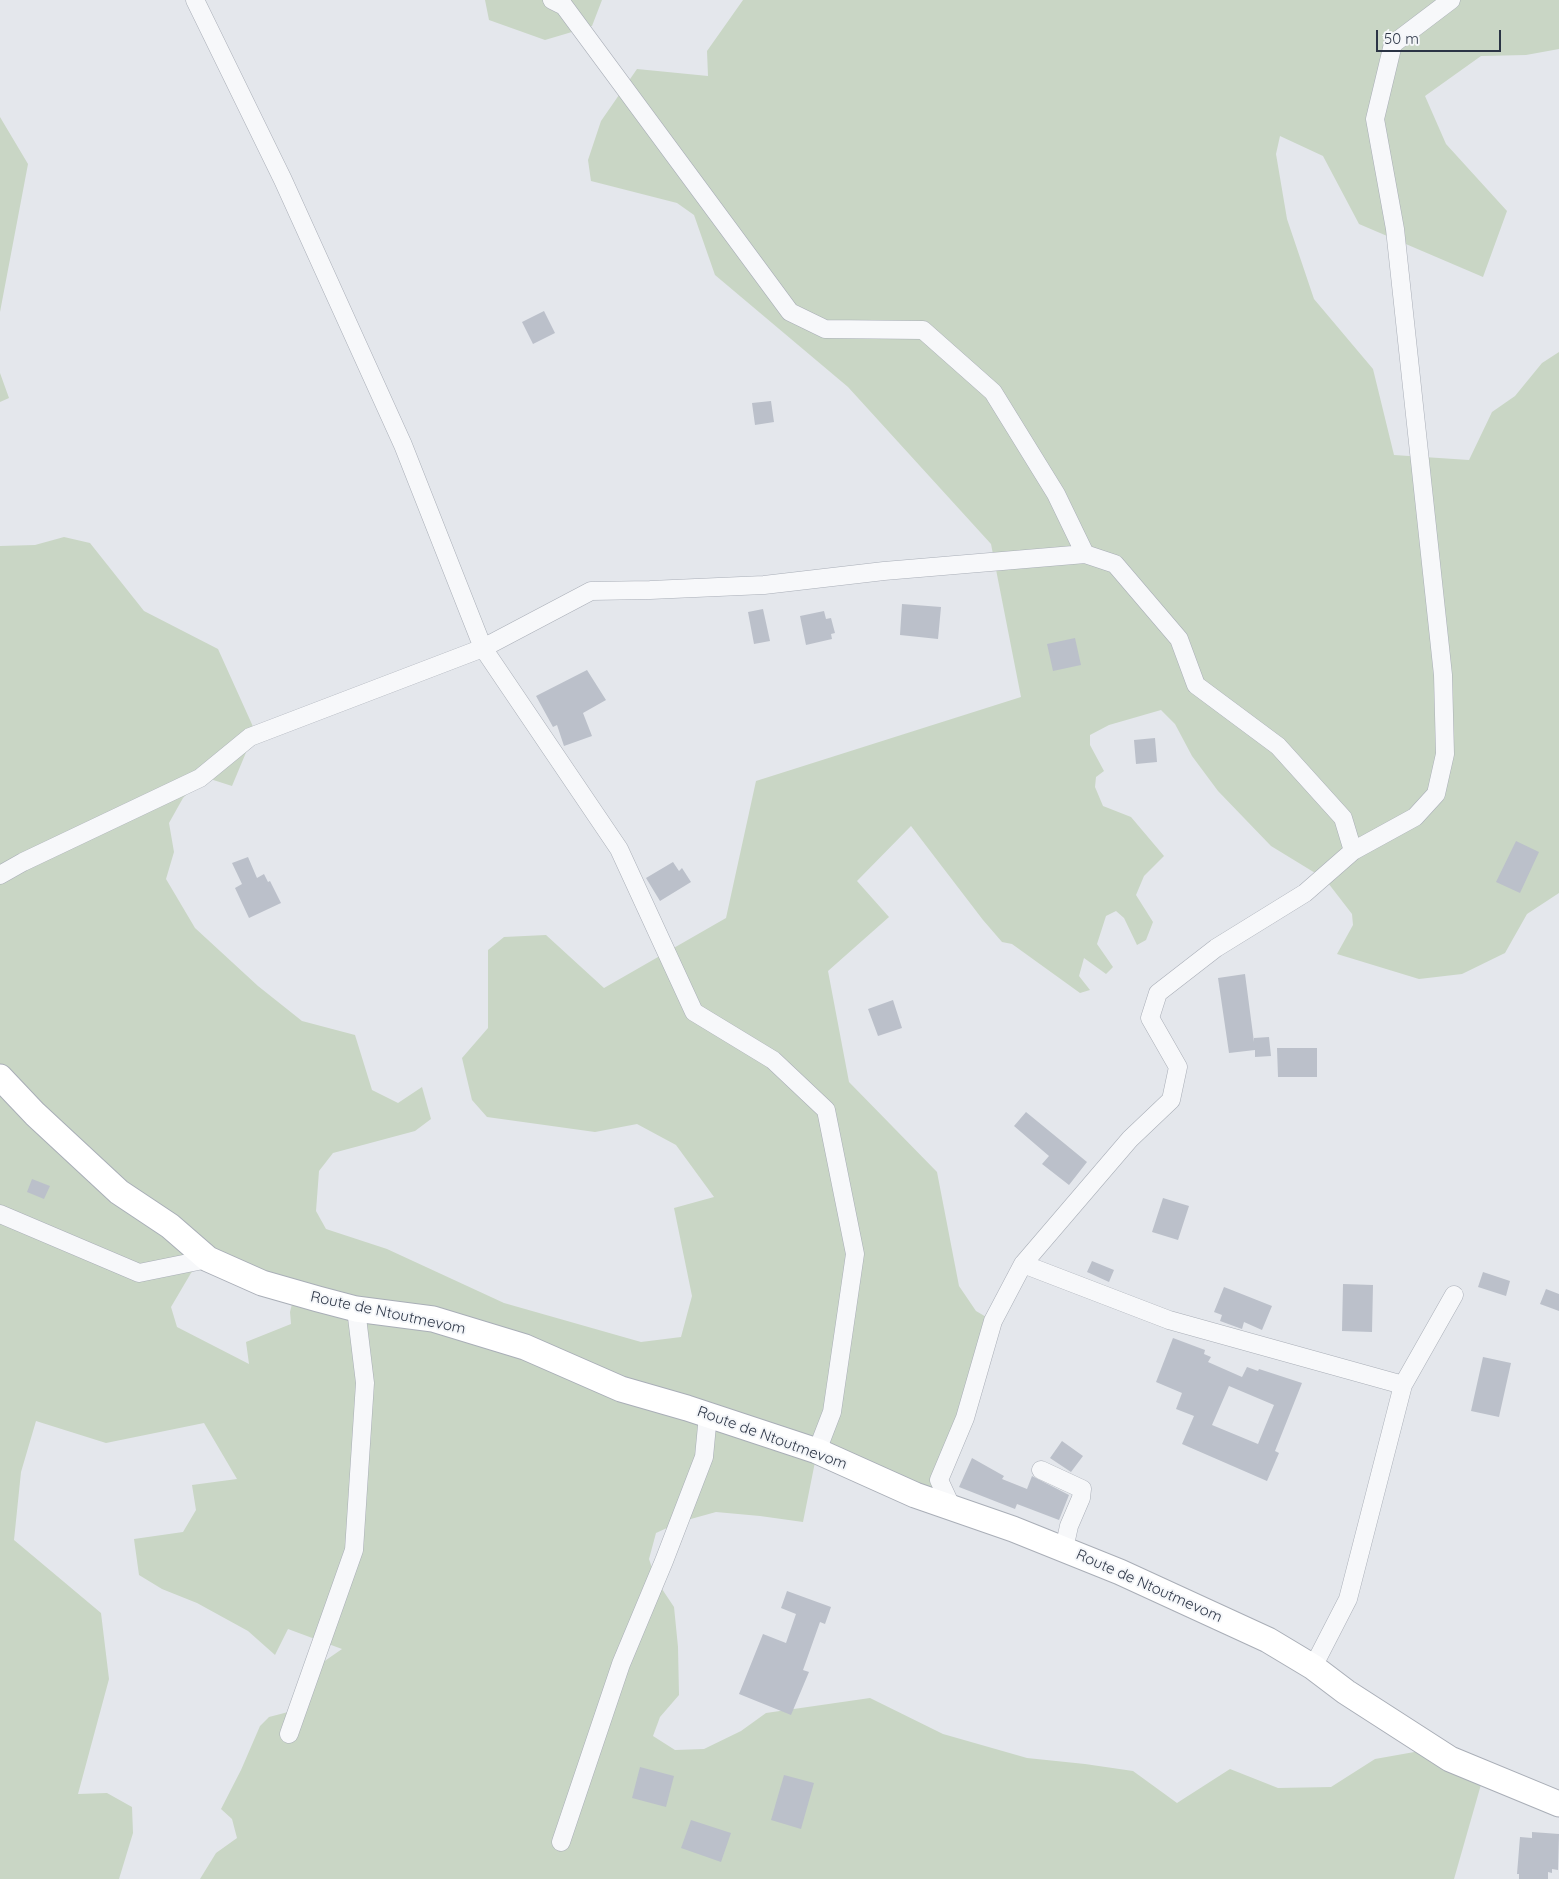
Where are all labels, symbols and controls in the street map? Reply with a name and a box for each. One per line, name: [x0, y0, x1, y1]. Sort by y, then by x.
scale bar: [1379, 20, 1504, 52]
text: 50 m: [1384, 29, 1419, 48]
street label: Route de Ntoutmevom: [309, 1288, 467, 1338]
street label: Route de Ntoutmevom: [695, 1403, 849, 1473]
street label: Route de Ntoutmevom: [1073, 1546, 1225, 1626]

